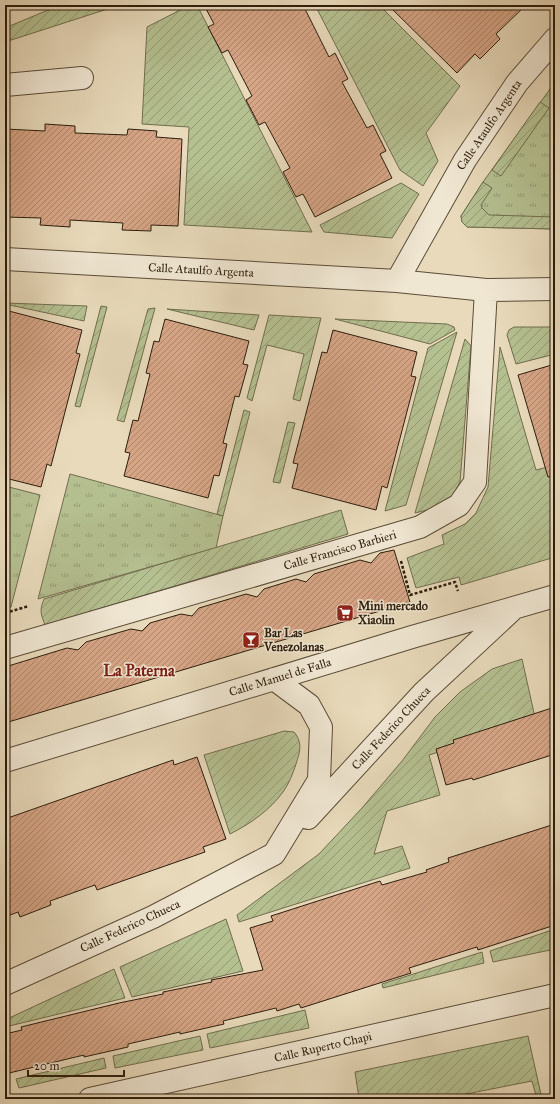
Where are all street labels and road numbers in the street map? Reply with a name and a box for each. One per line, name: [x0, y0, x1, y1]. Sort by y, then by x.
street label: Calle Ataulfo Argenta: [454, 76, 526, 173]
street label: Calle Ataulfo Argenta: [148, 260, 255, 281]
street label: Calle Francisco Barbieri: [282, 527, 399, 573]
street label: Calle Manuel de Falla: [227, 655, 334, 699]
street label: Calle Federico Chueca: [349, 683, 434, 773]
street label: Calle Federico Chueca: [78, 896, 183, 955]
street label: Calle Ruperto Chapi: [273, 1029, 374, 1065]

